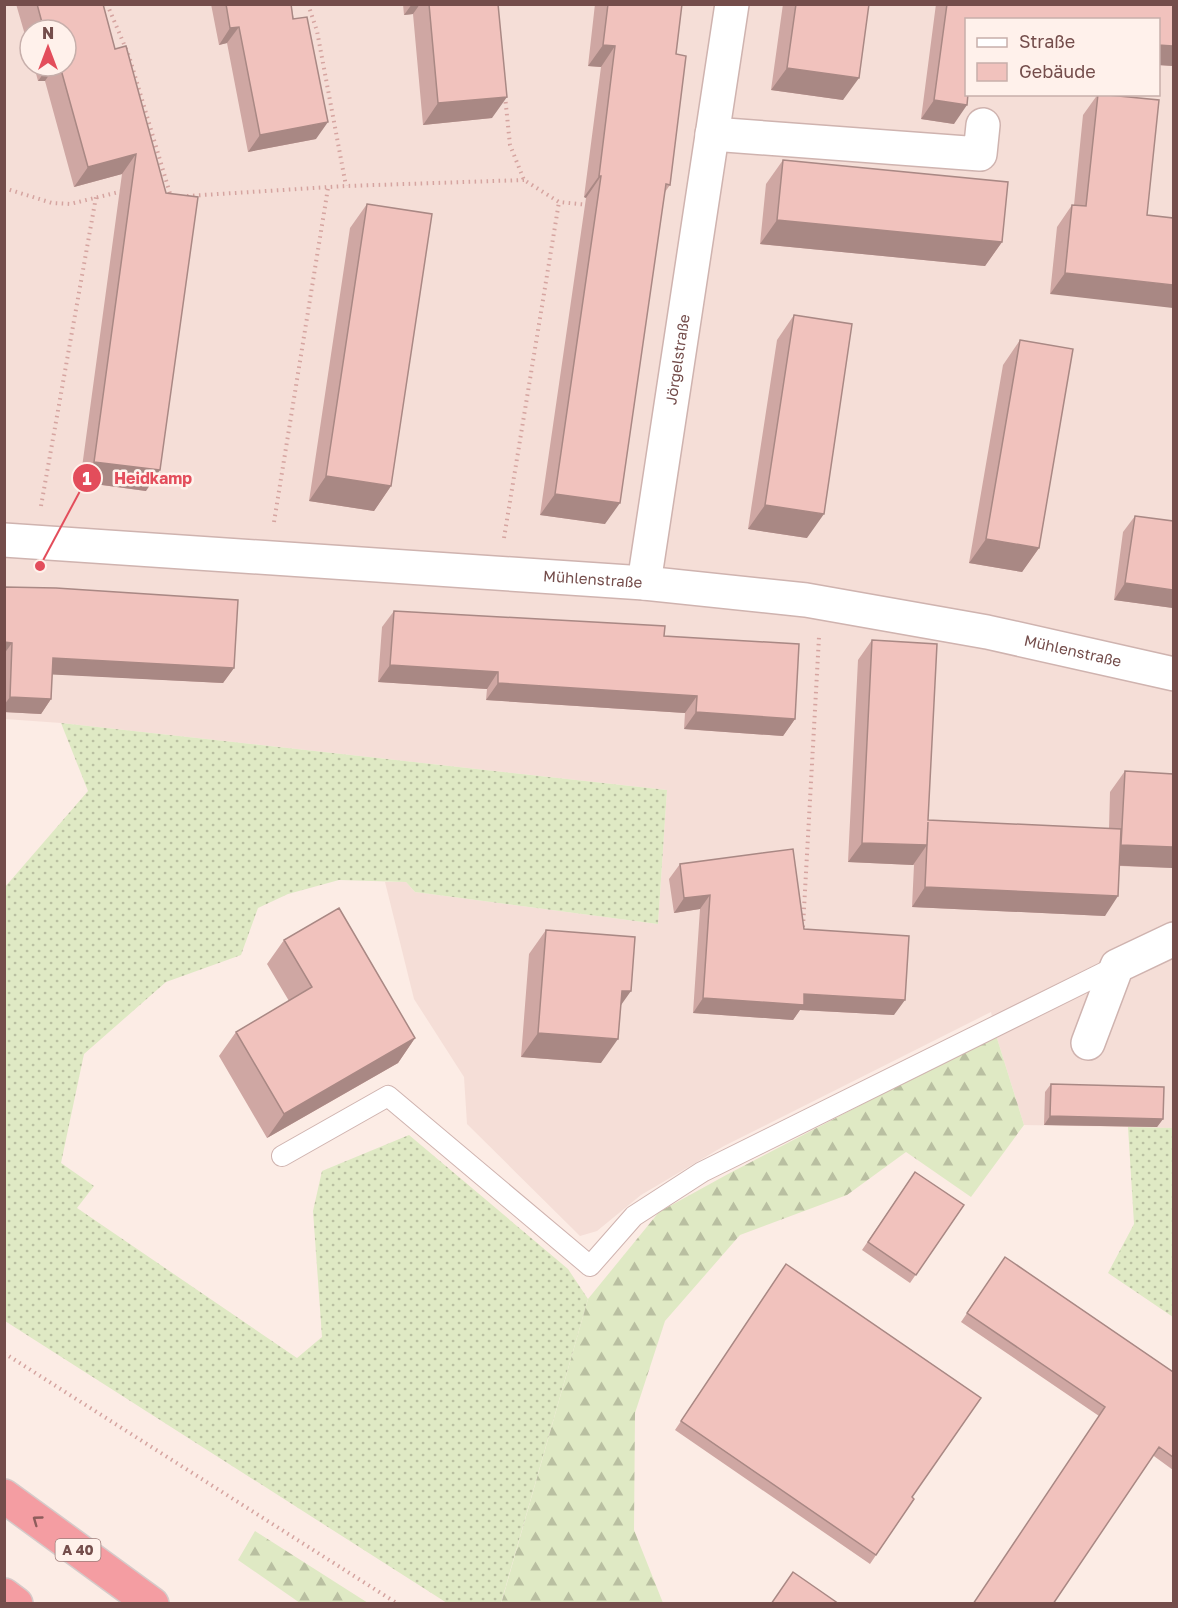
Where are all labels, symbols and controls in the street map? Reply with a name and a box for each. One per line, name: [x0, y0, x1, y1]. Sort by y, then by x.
north arrow: [18, 18, 78, 78]
legend: [965, 18, 1160, 96]
text: N: [42, 23, 54, 43]
text: Straße: [1019, 30, 1075, 52]
text: Gebäude: [1019, 60, 1096, 82]
street label: Jörgelstraße: [661, 313, 693, 406]
callout: Heidkamp: [72, 461, 204, 495]
text: 1: [82, 467, 92, 489]
text: Heidkamp: [114, 468, 192, 488]
street label: Mühlenstraße: [543, 566, 643, 591]
street label: Mühlenstraße: [1022, 631, 1124, 670]
one-way arrow: [32, 1516, 43, 1527]
road number: A 40: [56, 1539, 100, 1561]

